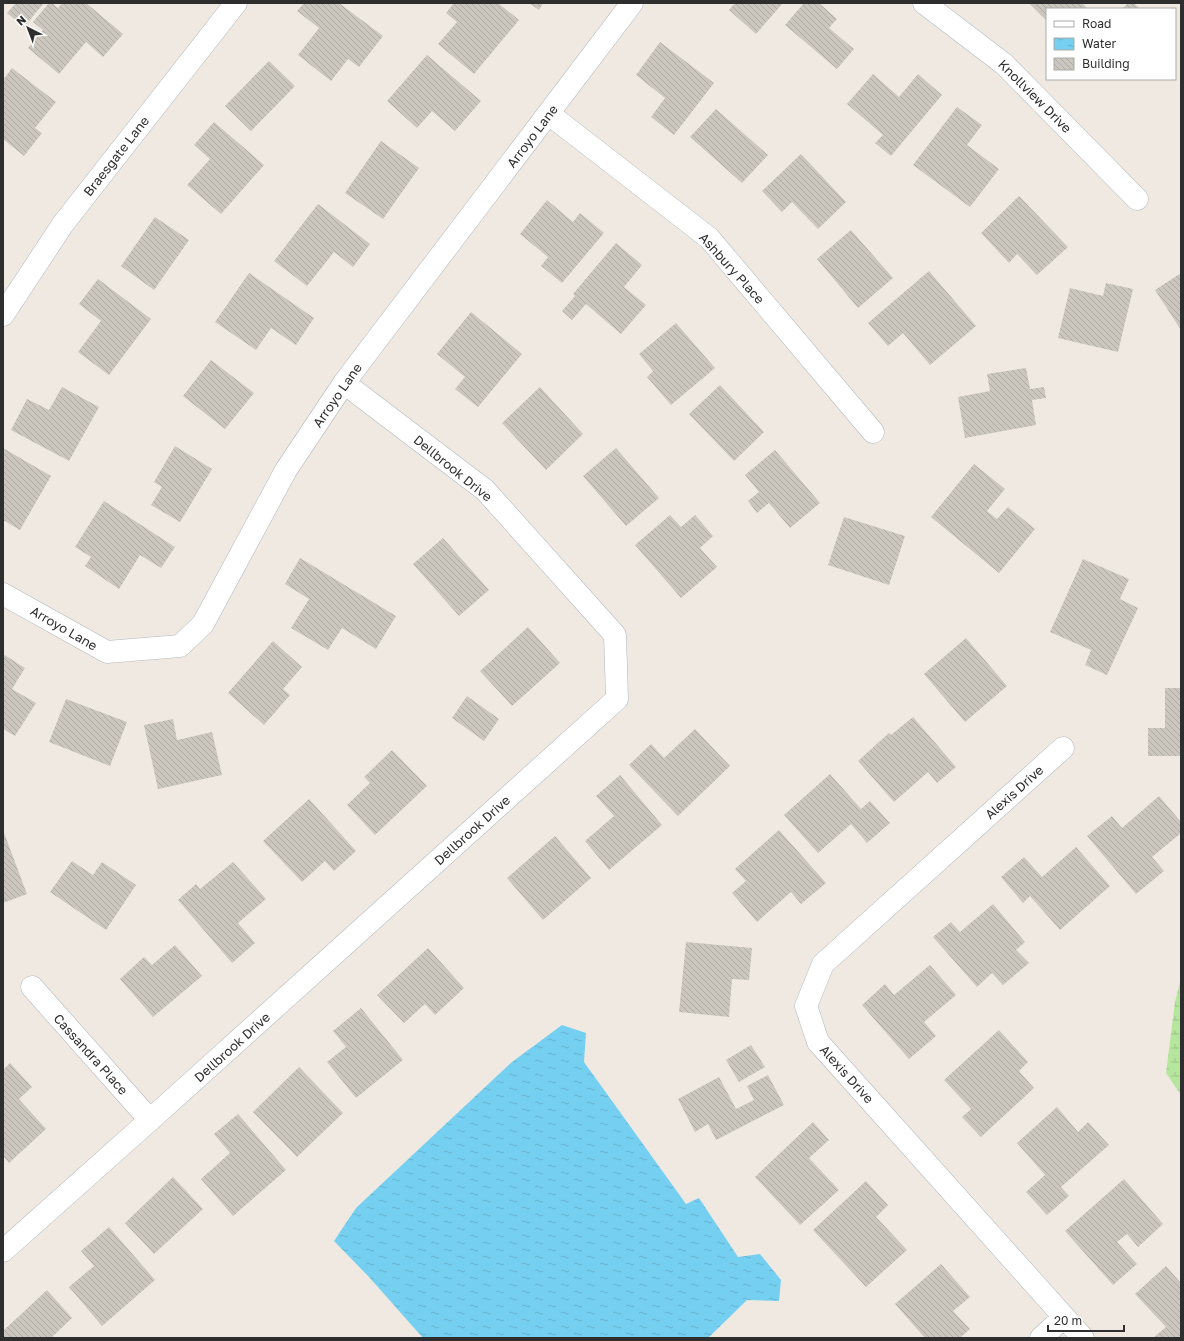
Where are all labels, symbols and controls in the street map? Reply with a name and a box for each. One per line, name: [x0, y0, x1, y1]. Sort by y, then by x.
north arrow: [8, 8, 48, 48]
legend: [1046, 8, 1176, 80]
text: N: [14, 13, 28, 28]
text: Road: [1082, 16, 1111, 31]
text: Water: [1082, 36, 1116, 51]
street label: Knollview Drive: [995, 56, 1075, 136]
text: Building: [1082, 56, 1130, 71]
street label: Arroyo Lane: [503, 101, 561, 171]
street label: Braesgate Lane: [80, 113, 152, 199]
street label: Ashbury Place: [696, 229, 768, 307]
street label: Arroyo Lane: [309, 360, 365, 430]
street label: Dellbrook Drive: [411, 431, 495, 505]
street label: Arroyo Lane: [28, 602, 100, 654]
street label: Alexis Drive: [982, 762, 1046, 822]
street label: Dellbrook Drive: [431, 792, 513, 868]
street label: Dellbrook Drive: [191, 1009, 273, 1085]
street label: Cassandra Place: [50, 1010, 132, 1098]
street label: Alexis Drive: [817, 1042, 877, 1106]
scale bar: [1048, 1307, 1124, 1333]
text: 20 m: [1054, 1313, 1082, 1328]

